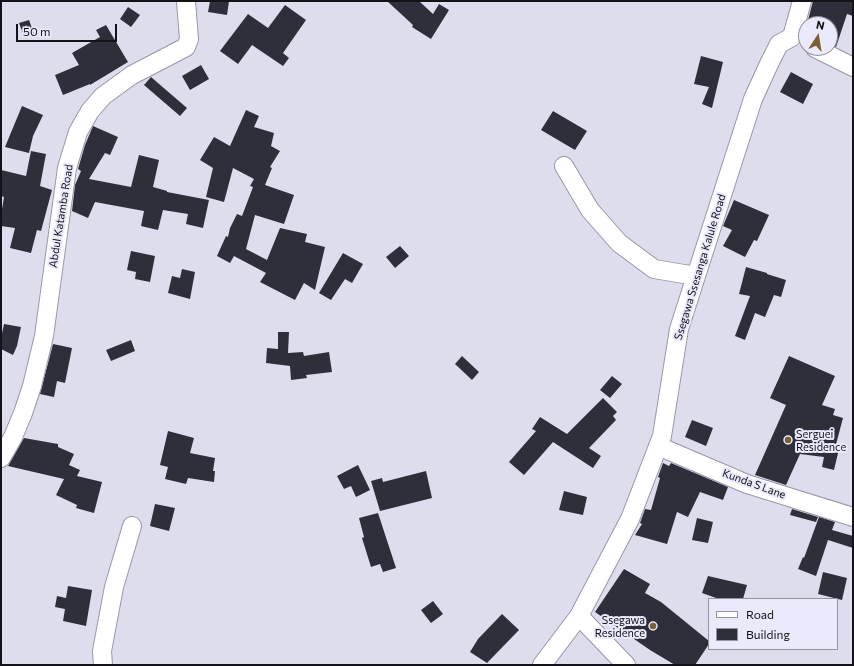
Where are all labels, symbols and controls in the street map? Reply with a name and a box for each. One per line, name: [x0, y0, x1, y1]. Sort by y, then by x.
scale bar: [18, 16, 119, 42]
north arrow: [798, 16, 838, 56]
text: N: [815, 18, 826, 32]
text: 50 m: [23, 24, 51, 38]
street label: Abdul Katamba Road: [46, 163, 76, 269]
street label: Ssegawa Ssesanga Kalule Road: [671, 192, 729, 342]
place label: Serguei Residence: [796, 427, 846, 453]
marker: Serguei Residence: [783, 435, 793, 445]
street label: Kunda S Lane: [720, 466, 788, 502]
legend: [708, 598, 838, 650]
text: Road: [746, 607, 774, 621]
place label: Ssegawa Residence: [595, 613, 645, 639]
marker: Ssegawa Residence: [648, 621, 658, 631]
text: Building: [746, 627, 790, 641]

